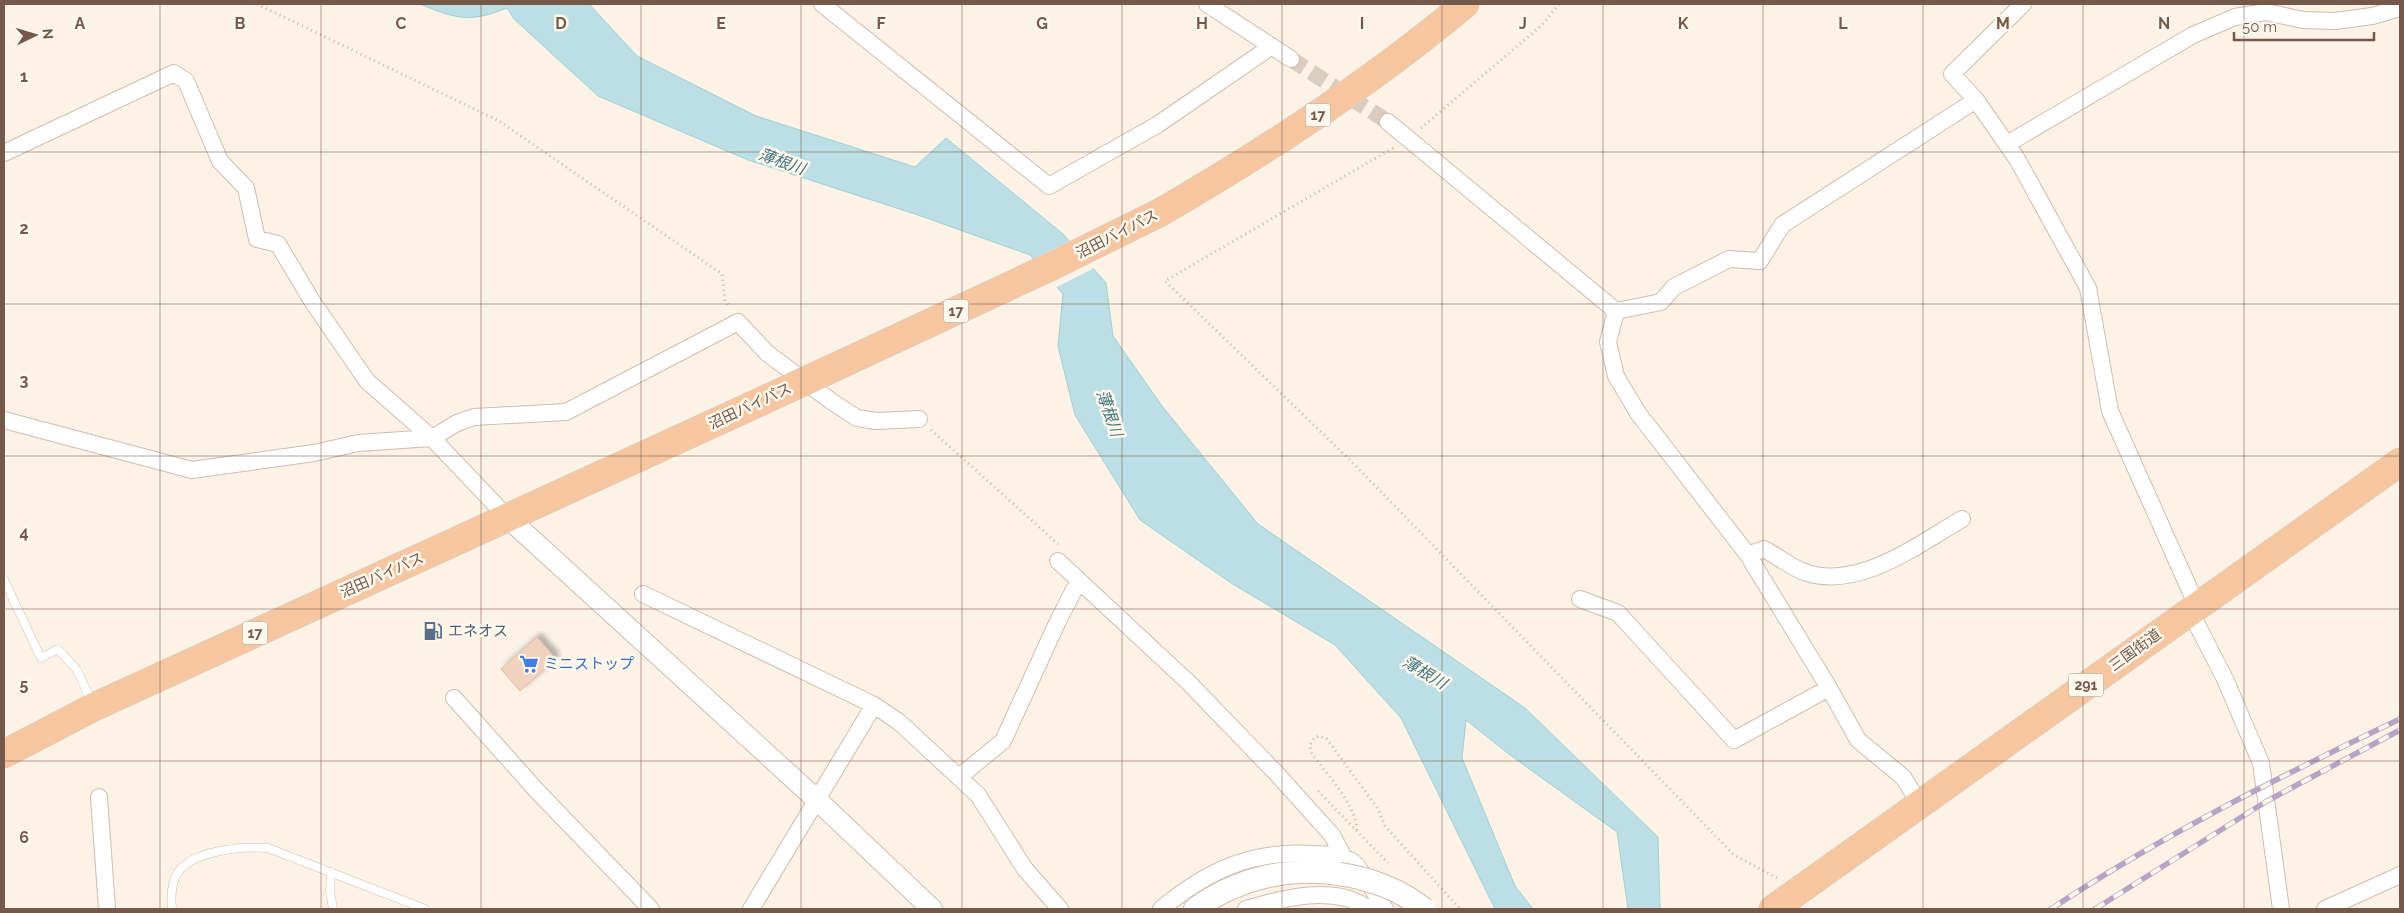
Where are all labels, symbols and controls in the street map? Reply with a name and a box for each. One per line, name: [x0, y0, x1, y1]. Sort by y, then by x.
north arrow: [10, 10, 60, 60]
scale bar: [2234, 10, 2374, 42]
text: A: [75, 14, 86, 33]
text: B: [235, 14, 246, 33]
text: C: [396, 14, 407, 33]
text: D: [555, 14, 567, 33]
text: E: [716, 14, 726, 33]
text: F: [876, 14, 886, 33]
text: G: [1036, 14, 1048, 33]
text: H: [1196, 14, 1208, 33]
text: I: [1360, 14, 1364, 33]
text: J: [1519, 14, 1527, 33]
text: K: [1678, 14, 1689, 33]
text: L: [1838, 14, 1848, 33]
text: M: [1996, 14, 2010, 33]
text: N: [2158, 14, 2170, 33]
text: 50 m: [2242, 18, 2277, 36]
text: N: [40, 28, 56, 40]
text: 1: [20, 67, 28, 86]
road number: 17: [1306, 104, 1330, 126]
water label: 薄根川: [756, 144, 810, 179]
street label: 沼田バイパス: [1073, 206, 1161, 262]
text: 2: [19, 219, 29, 238]
road number: 17: [944, 300, 968, 322]
text: 3: [20, 371, 29, 390]
street label: 沼田バイパス: [706, 379, 794, 433]
water label: 薄根川: [1093, 387, 1127, 441]
text: 4: [19, 523, 29, 542]
street label: 沼田バイパス: [337, 549, 427, 601]
fuel station icon: エネオス: [422, 620, 444, 642]
road number: 17: [242, 622, 268, 644]
place label: エネオス: [448, 622, 508, 640]
street label: 三国街道: [2105, 625, 2165, 675]
water label: 薄根川: [1399, 652, 1452, 694]
supermarket icon: ミニストップ: [518, 653, 540, 675]
place label: ミニストップ: [544, 655, 634, 673]
road number: 291: [2068, 674, 2104, 696]
text: 5: [20, 675, 29, 694]
text: 6: [19, 828, 29, 847]

